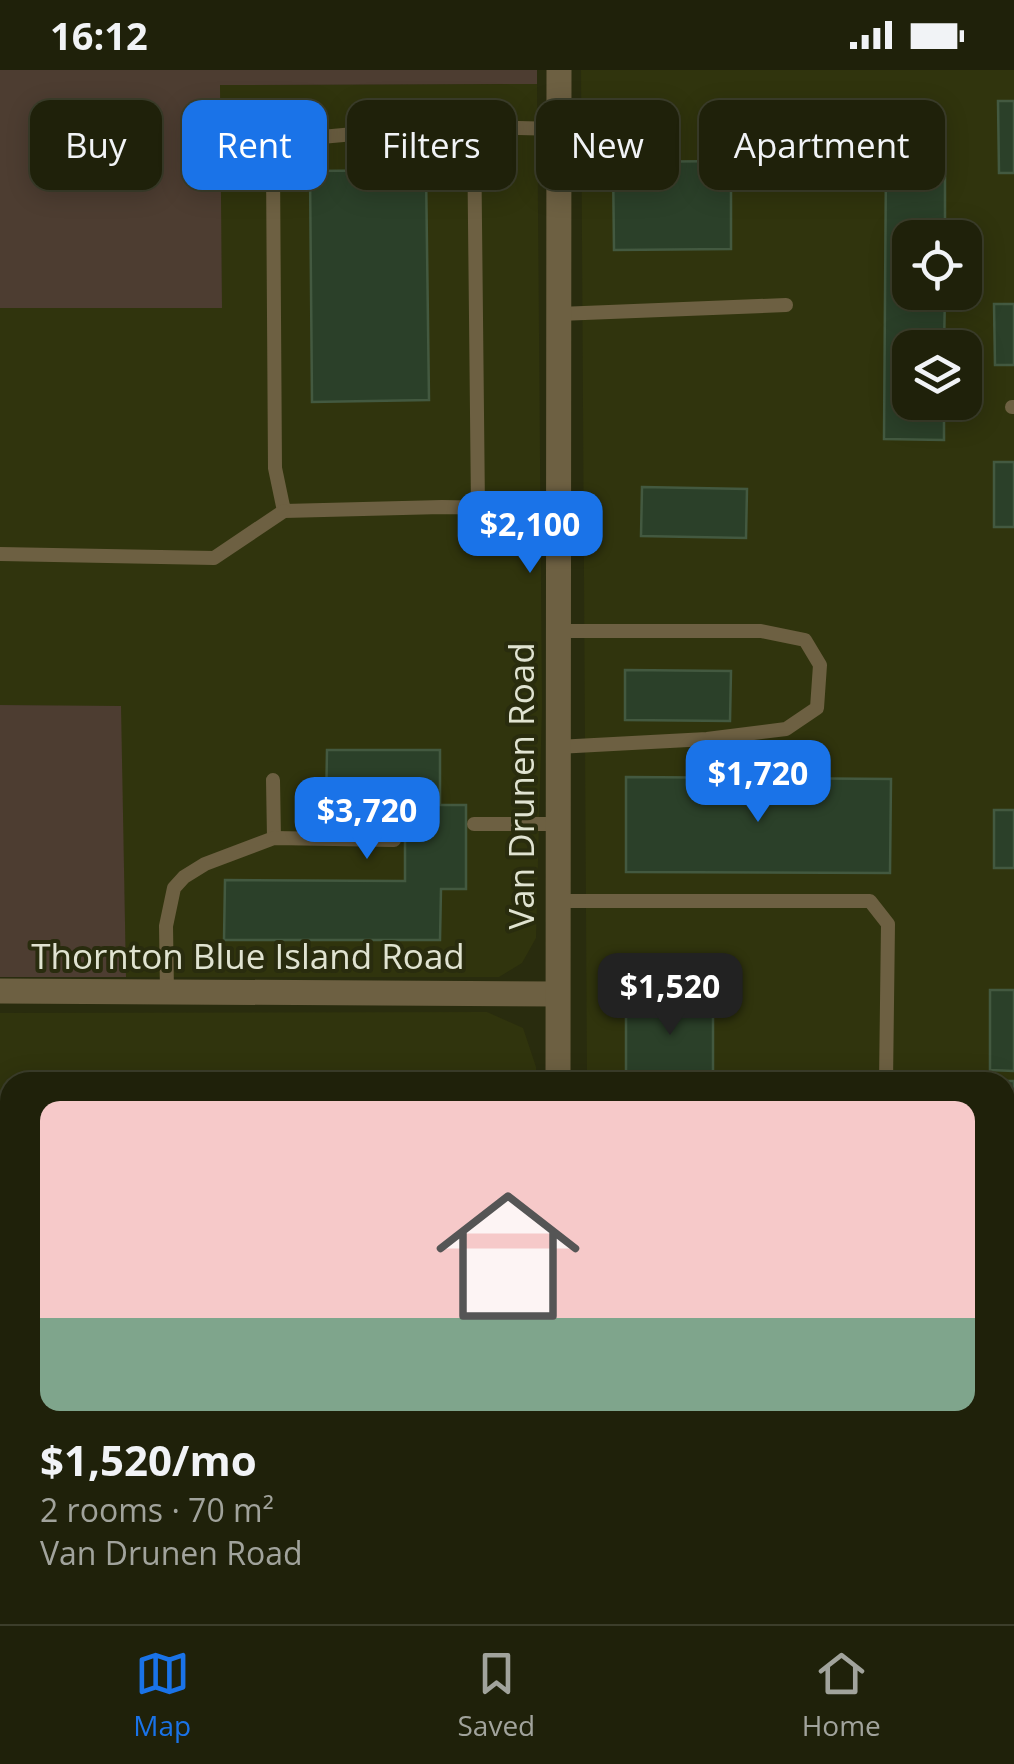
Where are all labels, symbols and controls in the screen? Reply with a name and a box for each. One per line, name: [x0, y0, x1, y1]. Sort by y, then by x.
text: 16:12: [50, 9, 148, 61]
chip: Buy: [30, 100, 162, 190]
chip: Rent: [182, 100, 327, 190]
chip: Filters: [347, 100, 516, 190]
chip: New: [536, 100, 679, 190]
chip: Apartment: [699, 100, 945, 190]
map controls: [892, 220, 982, 420]
button: locate: [892, 220, 982, 310]
button: layers: [892, 330, 982, 420]
pin: $2,100: [449, 491, 611, 576]
text: $2,100: [480, 502, 580, 545]
street label: Van Drunen Road: [497, 642, 544, 930]
pin: $1,720: [677, 740, 839, 825]
text: $1,720: [708, 751, 808, 794]
pin: $3,720: [286, 777, 448, 862]
text: $3,720: [317, 788, 417, 831]
street label: Thornton Blue Island Road: [31, 932, 465, 979]
pin: $1,520: [589, 953, 751, 1038]
text: $1,520: [620, 964, 720, 1007]
icon: home: [418, 1166, 598, 1346]
text: $1,520/mo: [40, 1431, 257, 1488]
text: 2 rooms · 70 m²: [40, 1488, 274, 1531]
text: Van Drunen Road: [40, 1531, 303, 1574]
tab: Map: [133, 1646, 191, 1744]
tab: Saved: [457, 1646, 535, 1744]
tab: Home: [802, 1646, 881, 1744]

